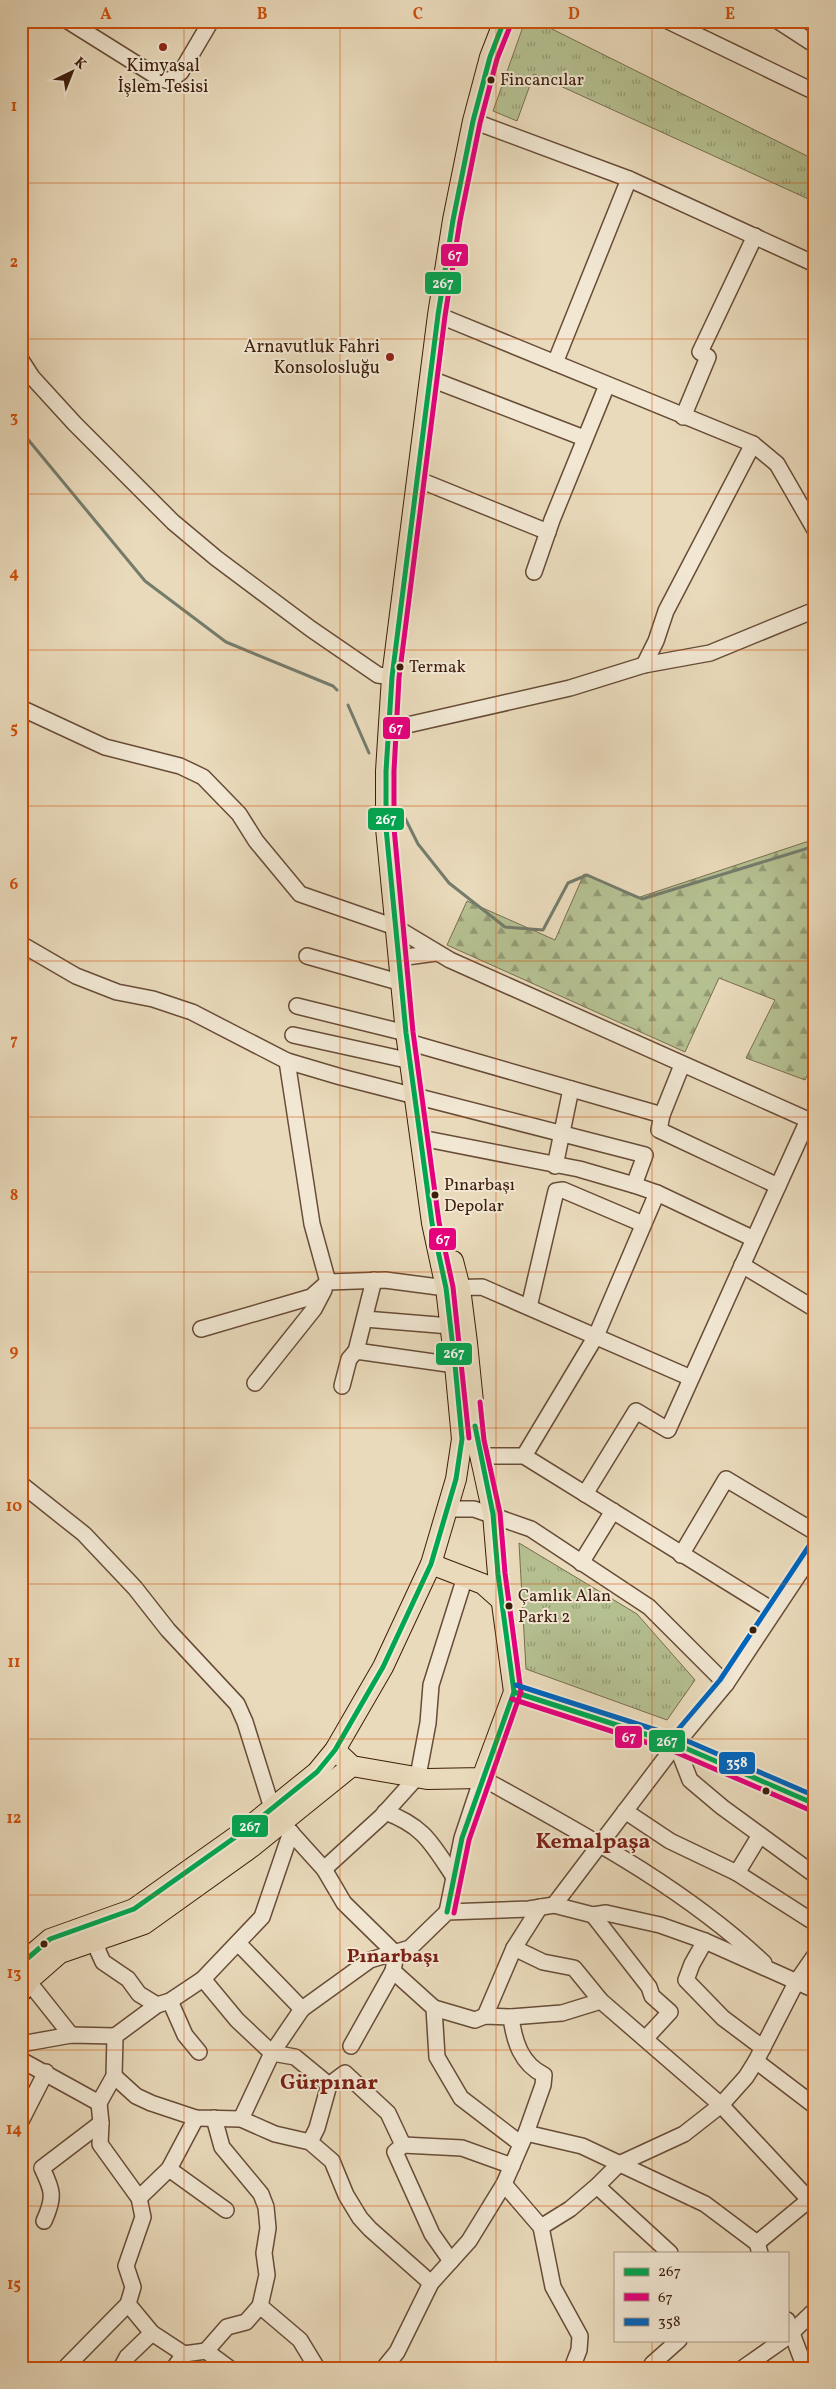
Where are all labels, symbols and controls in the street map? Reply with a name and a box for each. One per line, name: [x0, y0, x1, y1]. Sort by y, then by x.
text: A: [100, 4, 112, 26]
text: B: [257, 4, 268, 26]
text: C: [413, 4, 423, 26]
text: D: [568, 4, 580, 26]
text: E: [725, 4, 735, 26]
marker: Kimyasal İşlem Tesisi: [157, 41, 169, 53]
north arrow: [48, 48, 98, 98]
text: K: [70, 53, 90, 74]
place label: Kimyasal İşlem Tesisi: [117, 54, 209, 100]
place label: Fincancılar: [500, 69, 584, 92]
marker: Fincancılar: [486, 75, 496, 85]
text: 1: [11, 96, 17, 118]
line badge: 67: [440, 243, 469, 267]
text: 67: [448, 247, 462, 266]
text: 2: [10, 252, 18, 274]
line badge: 267: [424, 271, 462, 295]
text: 267: [432, 275, 454, 294]
place label: Arnavutluk Fahri Konsolosluğu: [244, 335, 380, 381]
marker: Arnavutluk Fahri Konsolosluğu: [384, 351, 396, 363]
text: 3: [10, 407, 18, 429]
text: 4: [9, 563, 19, 585]
place label: Termak: [409, 656, 466, 679]
marker: Termak: [395, 662, 405, 672]
line badge: 67: [382, 716, 411, 740]
text: 5: [10, 718, 18, 740]
text: 67: [389, 720, 403, 739]
line badge: 267: [367, 807, 405, 831]
text: 267: [375, 811, 397, 830]
text: 6: [10, 874, 19, 896]
text: 7: [10, 1030, 18, 1052]
place label: Pınarbaşı Depolar: [444, 1174, 515, 1218]
text: 8: [10, 1185, 18, 1207]
marker: Pınarbaşı Depolar: [430, 1190, 440, 1200]
line badge: 67: [428, 1227, 457, 1251]
text: 67: [436, 1231, 450, 1250]
text: 9: [10, 1341, 19, 1363]
line badge: 267: [435, 1342, 473, 1366]
text: 267: [443, 1345, 465, 1364]
text: 10: [6, 1496, 22, 1518]
place label: Çamlık Alan Parkı 2: [518, 1585, 611, 1629]
marker: Çamlık Alan Parkı 2: [504, 1601, 514, 1611]
unlabelled marker: [748, 1625, 758, 1635]
text: 11: [8, 1652, 20, 1674]
line badge: 67: [614, 1725, 643, 1749]
text: 67: [622, 1729, 636, 1748]
line badge: 267: [648, 1729, 686, 1753]
text: 267: [656, 1733, 678, 1752]
line badge: 358: [718, 1751, 756, 1775]
text: 358: [726, 1754, 748, 1773]
unlabelled marker: [761, 1786, 771, 1796]
text: 12: [7, 1808, 21, 1830]
line badge: 267: [231, 1814, 269, 1838]
text: 267: [239, 1818, 261, 1837]
district label: Kemalpaşa: [535, 1827, 651, 1858]
unlabelled marker: [39, 1939, 49, 1949]
district label: Pınarbaşı: [347, 1943, 439, 1971]
text: 13: [7, 1963, 21, 1985]
district label: Gürpınar: [280, 2068, 379, 2099]
text: 14: [6, 2119, 22, 2141]
legend: [614, 2252, 788, 2342]
text: 267: [658, 2262, 681, 2283]
text: 15: [7, 2274, 21, 2296]
text: 67: [658, 2288, 673, 2309]
text: 358: [658, 2312, 681, 2333]

